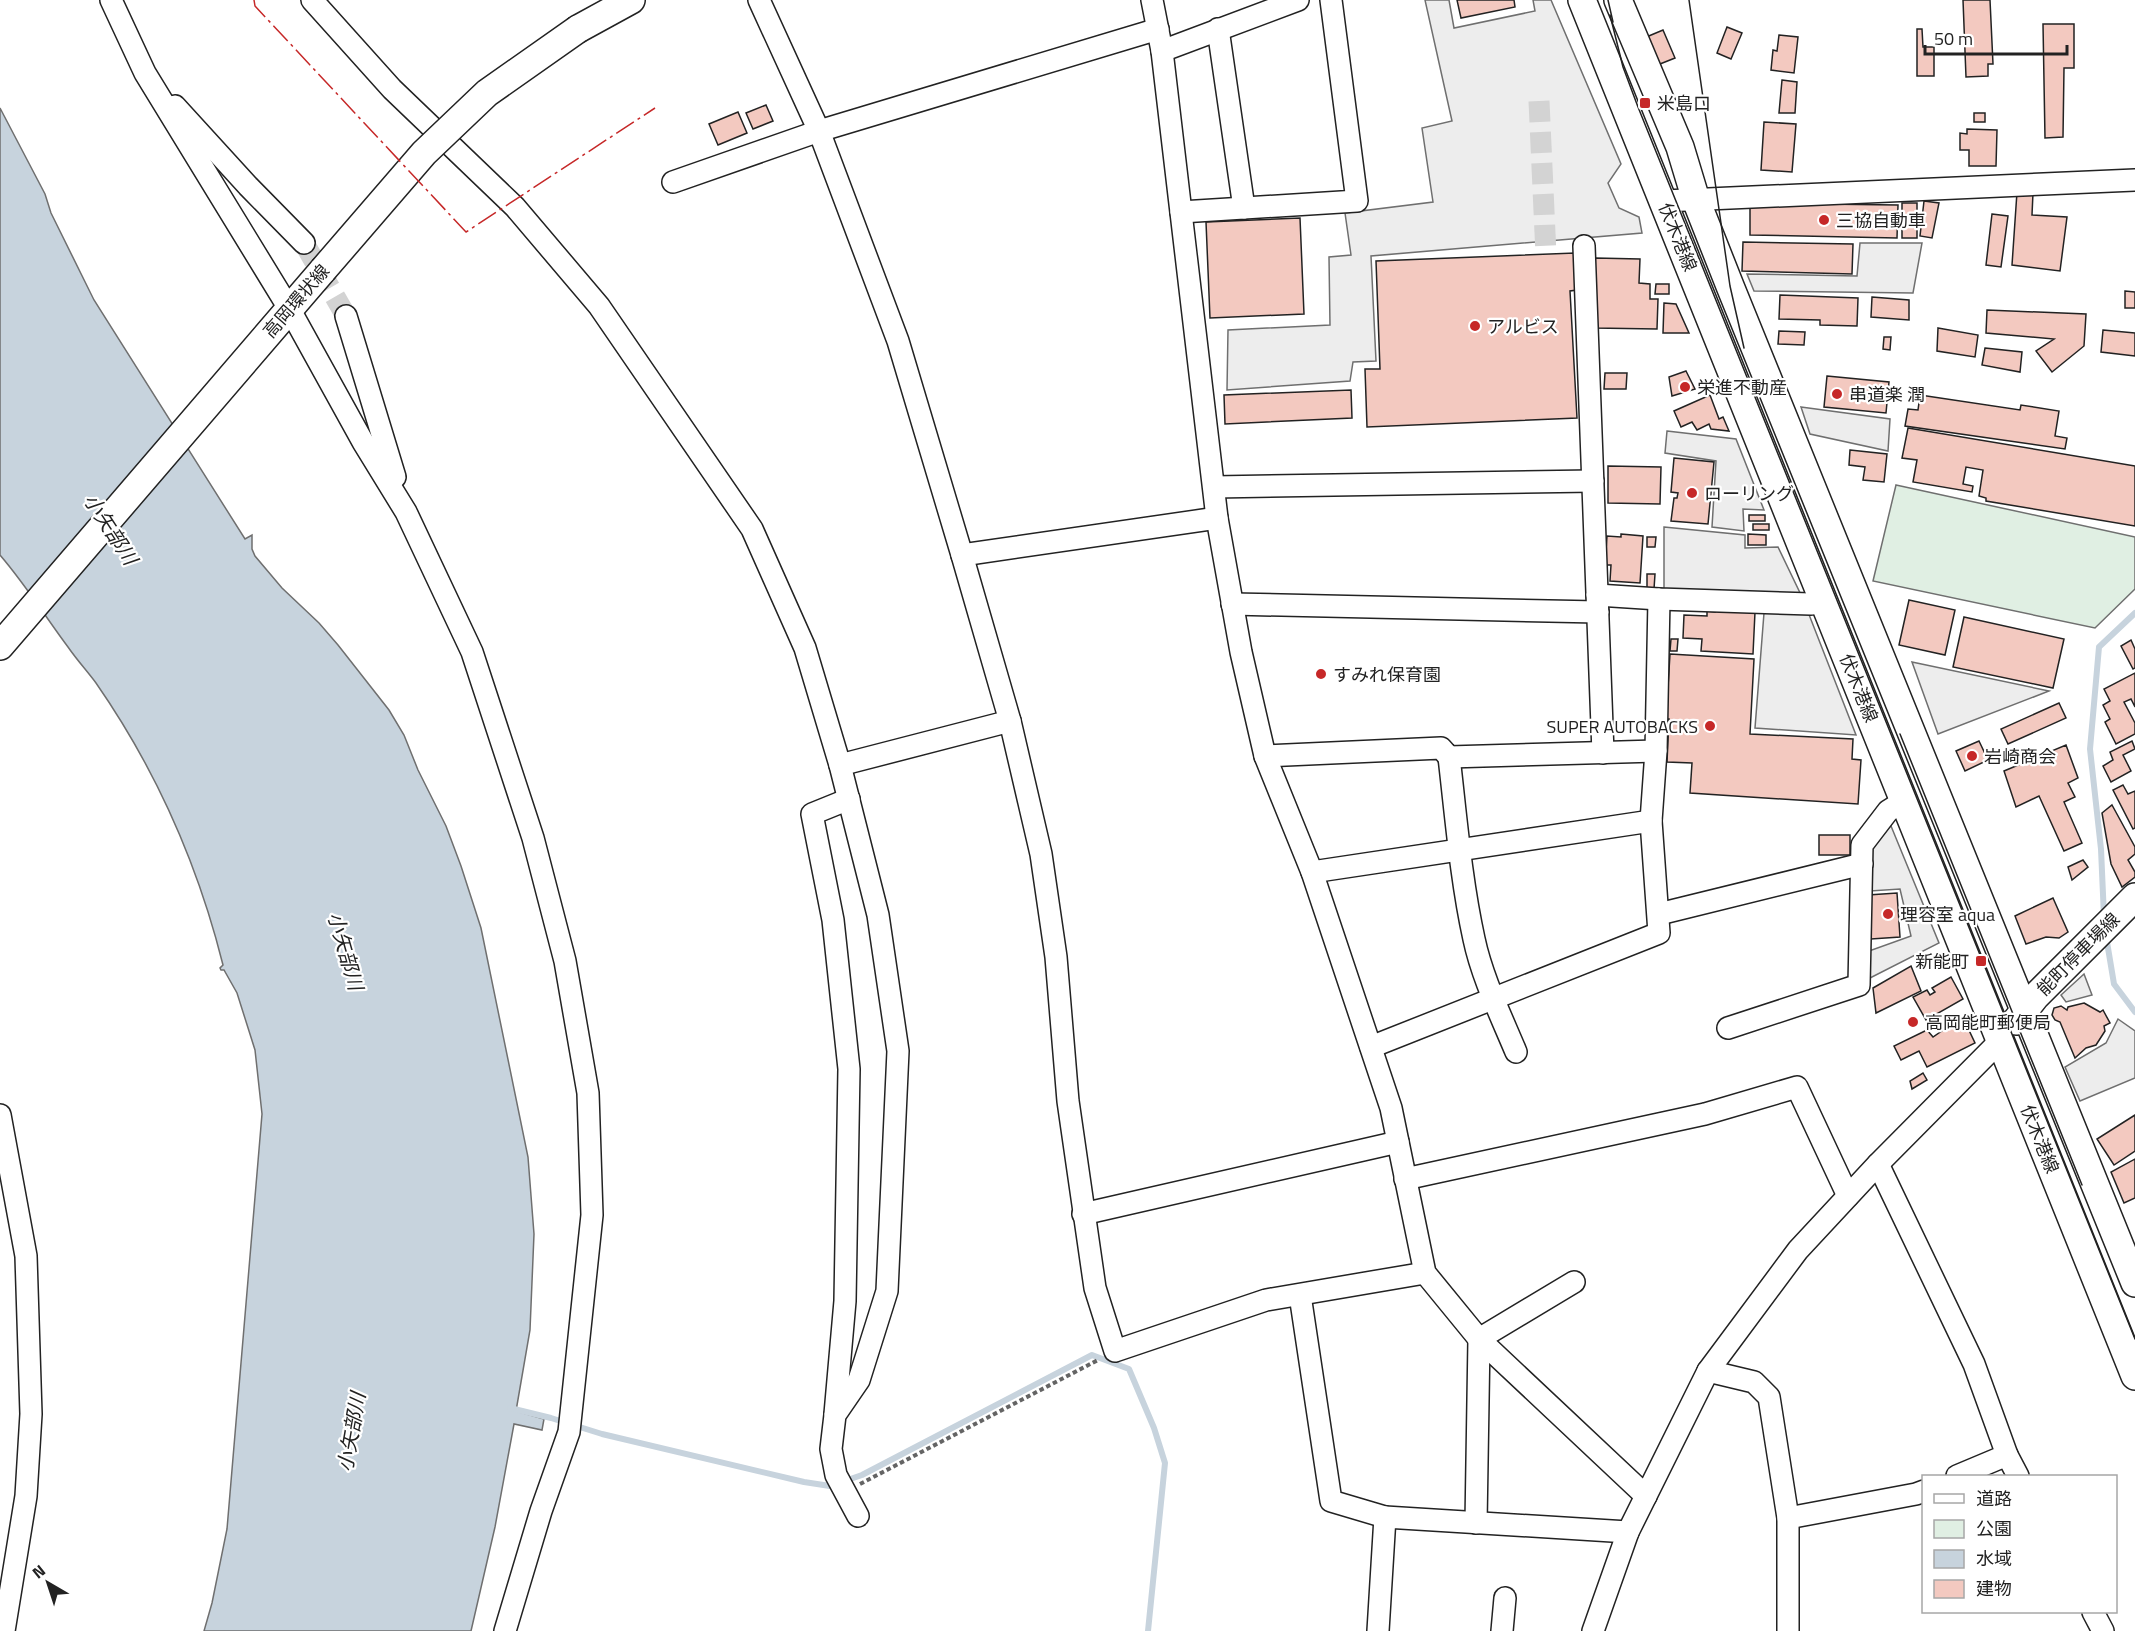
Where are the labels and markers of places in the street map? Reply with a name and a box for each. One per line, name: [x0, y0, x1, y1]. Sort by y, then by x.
place label: 米島口: [1657, 90, 1711, 117]
marker: 米島口: [1638, 96, 1652, 110]
place label: 三協自動車: [1836, 207, 1926, 234]
marker: 三協自動車: [1817, 213, 1831, 227]
place label: アルビス: [1487, 313, 1559, 340]
marker: アルビス: [1468, 319, 1482, 333]
place label: 栄進不動産: [1697, 374, 1787, 401]
marker: 栄進不動産: [1678, 380, 1692, 394]
place label: 串道楽 潤: [1849, 381, 1925, 408]
marker: 串道楽 潤: [1830, 387, 1844, 401]
place label: ローリング: [1704, 480, 1794, 507]
marker: ローリング: [1685, 486, 1699, 500]
place label: すみれ保育園: [1333, 661, 1441, 688]
marker: すみれ保育園: [1314, 667, 1328, 681]
place label: SUPER AUTOBACKS: [1547, 713, 1698, 740]
marker: SUPER AUTOBACKS: [1703, 719, 1717, 733]
place label: 岩崎商会: [1984, 743, 2056, 770]
marker: 岩崎商会: [1965, 749, 1979, 763]
place label: 理容室 aqua: [1900, 901, 1995, 928]
marker: 理容室 aqua: [1881, 907, 1895, 921]
place label: 新能町: [1915, 948, 1969, 975]
marker: 新能町: [1974, 954, 1988, 968]
place label: 高岡能町郵便局: [1925, 1009, 2051, 1036]
marker: 高岡能町郵便局: [1906, 1015, 1920, 1029]

